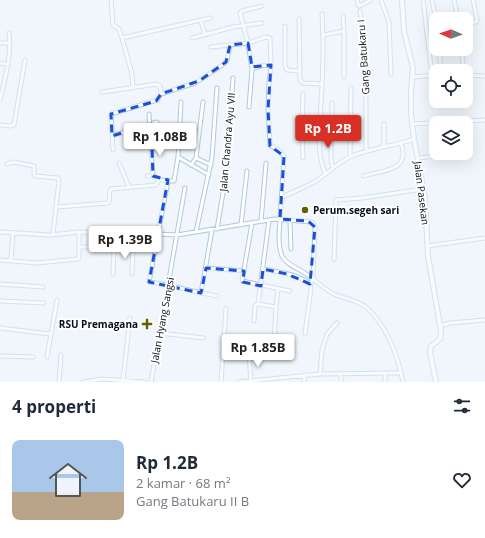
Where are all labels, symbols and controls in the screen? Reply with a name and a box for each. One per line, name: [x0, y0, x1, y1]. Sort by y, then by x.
north arrow: [429, 12, 473, 56]
map controls: [429, 12, 473, 160]
street label: Gang Batukaru I: [353, 19, 373, 95]
button: locate: [429, 64, 473, 108]
street label: Jalan Chandra Ayu VII: [216, 92, 238, 193]
pin: Rp 1.2B: [291, 115, 365, 149]
button: layers: [429, 116, 473, 160]
text: Rp 1.2B: [304, 119, 352, 137]
pin: Rp 1.08B: [119, 123, 201, 157]
text: Rp 1.08B: [133, 127, 187, 145]
street label: Jalan Pasekan: [411, 159, 433, 226]
place label: Perum.segeh sari: [313, 203, 399, 217]
marker: Perum.segeh sari: [300, 205, 310, 215]
pin: Rp 1.39B: [84, 226, 166, 260]
text: Rp 1.39B: [98, 230, 152, 248]
street label: Jalan Hyang Sangsi: [147, 276, 177, 365]
place label: RSU Premagana: [59, 317, 138, 331]
marker: RSU Premagana: [141, 318, 153, 330]
pin: Rp 1.85B: [217, 334, 299, 368]
text: Rp 1.85B: [231, 338, 285, 356]
text: 4 properti: [12, 395, 96, 418]
icon: filters: [451, 395, 473, 417]
text: Rp 1.2B: [136, 451, 198, 474]
icon: home: [44, 456, 92, 504]
icon: heart: [451, 469, 473, 491]
text: 2 kamar · 68 m²: [136, 474, 230, 492]
text: Gang Batukaru II B: [136, 492, 249, 510]

